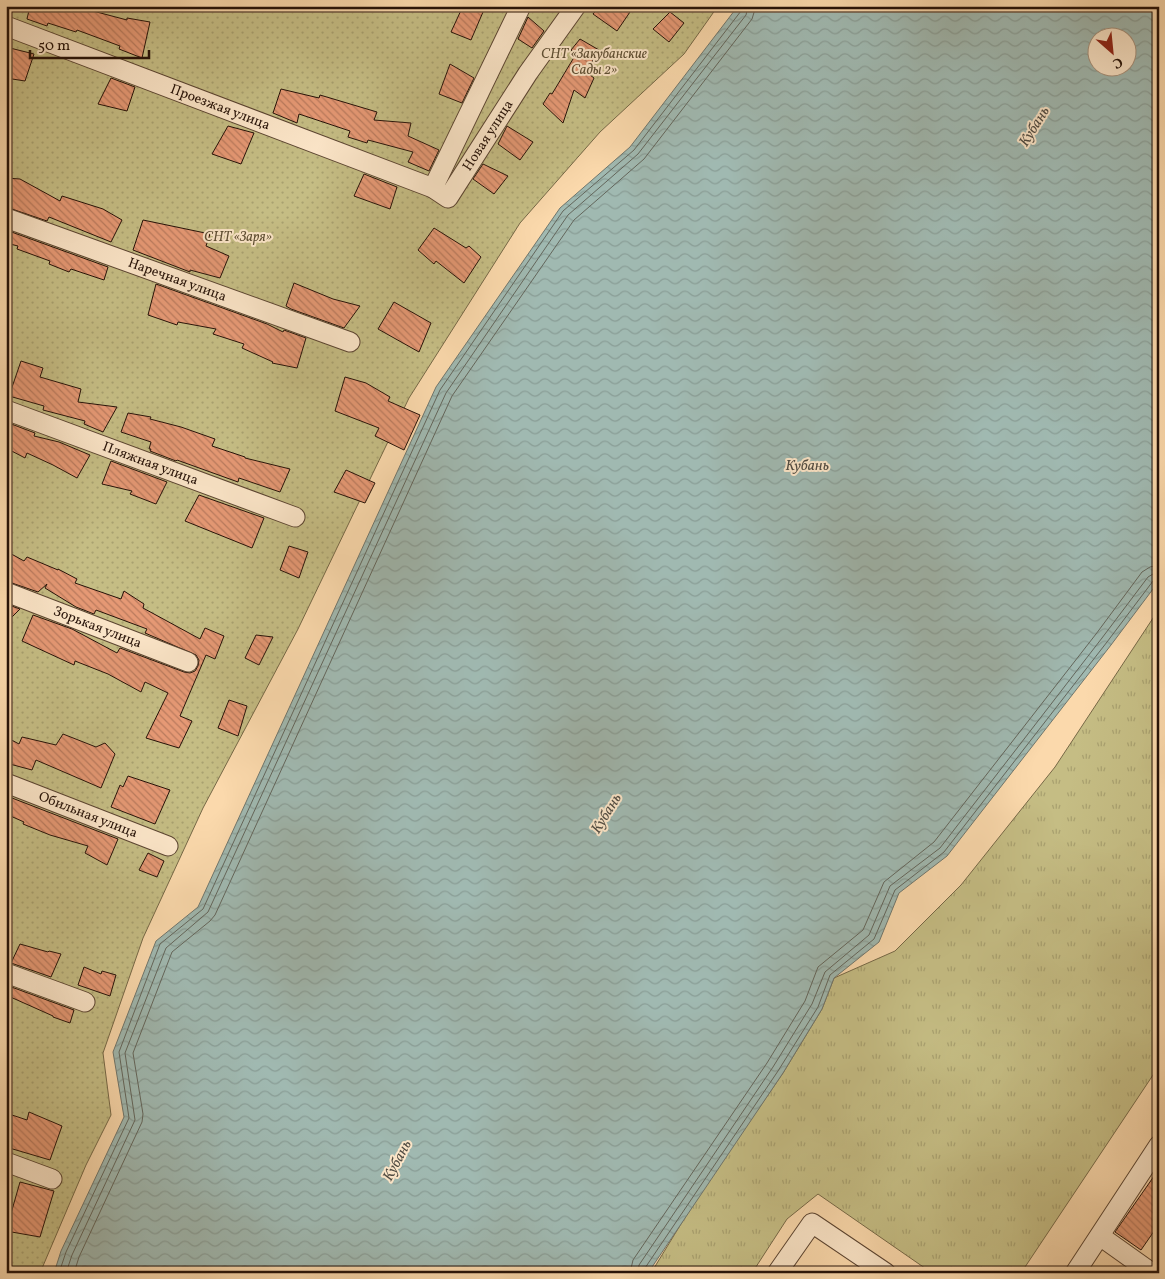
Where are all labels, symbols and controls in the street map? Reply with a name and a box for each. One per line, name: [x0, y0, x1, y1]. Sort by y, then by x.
scale bar: [30, 28, 149, 60]
north arrow: [1088, 28, 1138, 78]
text: 50 m: [38, 36, 70, 57]
park label: СНТ «Закубанские Сады 2»: [541, 45, 647, 80]
text: С: [1109, 52, 1126, 73]
street label: Проезжая улица: [167, 80, 273, 135]
street label: Новая улица: [458, 96, 518, 175]
water label: Кубань: [1015, 103, 1055, 151]
park label: СНТ «Заря»: [204, 228, 272, 247]
street label: Наречная улица: [125, 253, 229, 306]
street label: Пляжная улица: [100, 437, 201, 490]
water label: Кубань: [785, 456, 829, 477]
street label: Зорькая улица: [50, 602, 144, 653]
street label: Обильная улица: [36, 787, 140, 843]
water label: Кубань: [587, 790, 627, 838]
water label: Кубань: [378, 1137, 418, 1185]

